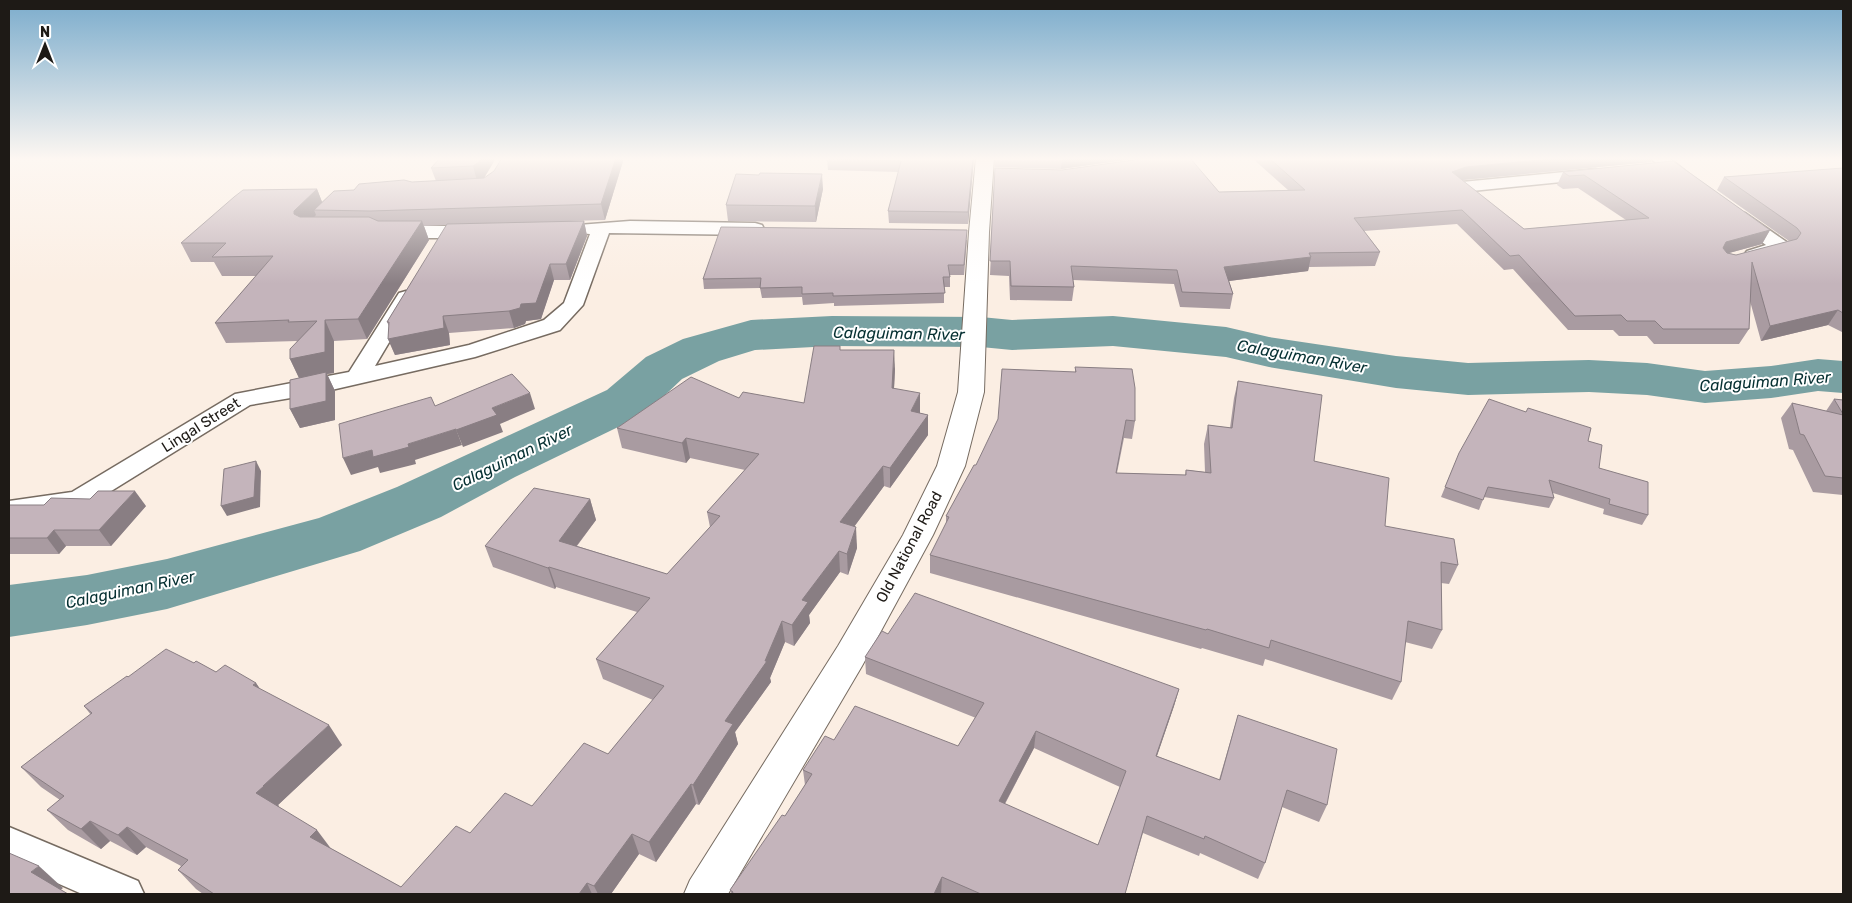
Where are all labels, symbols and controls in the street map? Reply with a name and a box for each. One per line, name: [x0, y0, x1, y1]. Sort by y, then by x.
north arrow: [20, 20, 70, 70]
text: N: [40, 24, 50, 41]
water label: Calaguiman River: [833, 323, 966, 344]
water label: Calaguiman River: [1235, 336, 1369, 377]
water label: Calaguiman River: [1699, 367, 1832, 396]
street label: Lingal Street: [158, 394, 244, 456]
water label: Calaguiman River: [449, 420, 576, 495]
street label: Old National Road: [872, 488, 946, 606]
water label: Calaguiman River: [64, 566, 197, 612]

